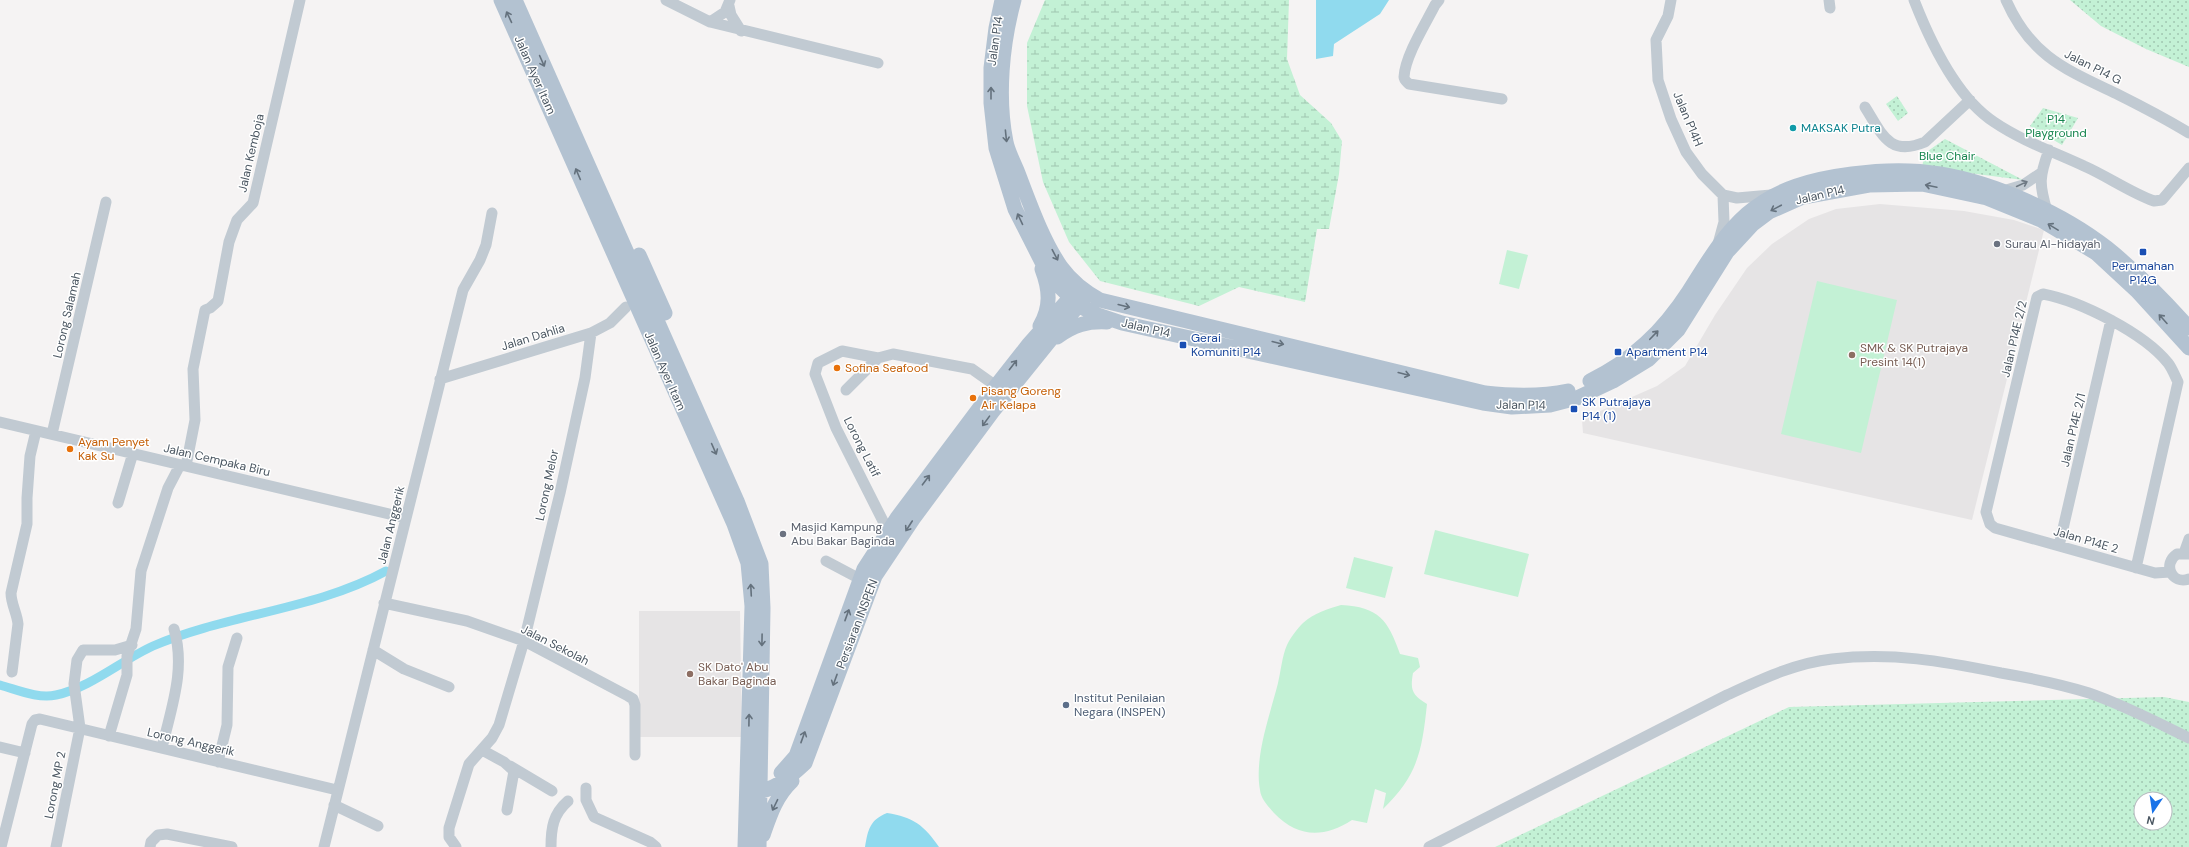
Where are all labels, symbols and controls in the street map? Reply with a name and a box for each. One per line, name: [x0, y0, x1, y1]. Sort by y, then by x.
one-way arrow: [505, 11, 512, 23]
street label: Jalan P14: [984, 15, 1006, 67]
street label: Jalan Ayer Itam: [511, 33, 559, 117]
street label: Jalan P14 G: [2062, 46, 2124, 88]
one-way arrow: [539, 55, 547, 67]
one-way arrow: [987, 87, 995, 100]
street label: Jalan P14H: [1669, 89, 1707, 149]
park label: P14 Playground: [2025, 111, 2087, 141]
street label: Jalan Kemboja: [234, 112, 268, 194]
place label: MAKSAK Putra: [1801, 120, 1881, 136]
marker: MAKSAK Putra: [1788, 123, 1798, 133]
one-way arrow: [1002, 129, 1009, 142]
park label: Blue Chair: [1919, 148, 1976, 164]
one-way arrow: [574, 169, 582, 181]
one-way arrow: [2016, 180, 2028, 187]
one-way arrow: [1924, 181, 1937, 189]
street label: Jalan P14: [1794, 182, 1846, 208]
one-way arrow: [1770, 205, 1782, 213]
one-way arrow: [1016, 213, 1023, 225]
one-way arrow: [2048, 223, 2059, 231]
place label: Surau Al-hidayah: [2005, 236, 2100, 252]
marker: Surau Al-hidayah: [1992, 239, 2002, 249]
marker: Perumahan P14G: [2138, 247, 2148, 257]
one-way arrow: [1052, 249, 1060, 261]
place label: Perumahan P14G: [2112, 258, 2174, 288]
street label: Lorong Salamah: [49, 270, 85, 360]
street label: Jalan P14E 2/2: [1997, 299, 2031, 379]
one-way arrow: [1118, 302, 1131, 310]
one-way arrow: [2158, 314, 2167, 324]
street label: Jalan P14: [1120, 315, 1172, 341]
street label: Jalan Dahlia: [499, 320, 567, 354]
street label: Jalan Ayer Itam: [641, 329, 689, 413]
place label: Gerai Komuniti P14: [1191, 330, 1261, 360]
one-way arrow: [1649, 331, 1658, 341]
marker: Gerai Komuniti P14: [1178, 340, 1188, 350]
one-way arrow: [1271, 340, 1284, 347]
place label: SMK & SK Putrajaya Presint 14(1): [1860, 340, 1968, 370]
place label: Apartment P14: [1626, 344, 1707, 360]
marker: Apartment P14: [1613, 347, 1623, 357]
marker: SMK & SK Putrajaya Presint 14(1): [1847, 350, 1857, 360]
one-way arrow: [1009, 359, 1017, 370]
place label: Sofina Seafood: [845, 360, 928, 376]
marker: Sofina Seafood: [832, 363, 842, 373]
one-way arrow: [1397, 371, 1410, 378]
place label: Pisang Goreng Air Kelapa: [981, 383, 1061, 413]
street label: Jalan P14E 2/1: [2057, 392, 2089, 468]
marker: Pisang Goreng Air Kelapa: [968, 393, 978, 403]
place label: SK Putrajaya P14 (1): [1582, 394, 1651, 424]
street label: Jalan P14: [1496, 397, 1546, 413]
marker: SK Putrajaya P14 (1): [1569, 404, 1579, 414]
street label: Lorong Latif: [840, 414, 884, 480]
one-way arrow: [981, 415, 990, 426]
place label: Ayam Penyet Kak Su: [78, 434, 150, 464]
street label: Jalan Cempaka Biru: [162, 440, 272, 480]
one-way arrow: [711, 442, 719, 454]
marker: Ayam Penyet Kak Su: [65, 444, 75, 454]
street label: Lorong Melor: [532, 447, 562, 522]
one-way arrow: [922, 474, 931, 485]
street label: Jalan Anggerik: [374, 484, 408, 566]
place label: Masjid Kampung Abu Bakar Baginda: [791, 519, 895, 549]
one-way arrow: [904, 520, 913, 531]
street label: Jalan P14E 2: [2052, 523, 2120, 557]
marker: Masjid Kampung Abu Bakar Baginda: [778, 529, 788, 539]
street label: Persiaran INSPEN: [833, 577, 881, 671]
one-way arrow: [747, 584, 755, 597]
one-way arrow: [843, 609, 851, 621]
street label: Jalan Sekolah: [518, 621, 592, 669]
one-way arrow: [759, 633, 766, 646]
place label: SK Dato' Abu Bakar Baginda: [698, 659, 776, 689]
marker: SK Dato' Abu Bakar Baginda: [685, 669, 695, 679]
one-way arrow: [831, 674, 839, 686]
place label: Institut Penilaian Negara (INSPEN): [1074, 690, 1166, 720]
marker: Institut Penilaian Negara (INSPEN): [1061, 700, 1071, 710]
one-way arrow: [745, 714, 753, 727]
street label: Lorong Anggerik: [146, 724, 236, 760]
one-way arrow: [800, 731, 807, 744]
street label: Lorong MP 2: [41, 750, 69, 820]
north arrow: [2133, 791, 2173, 831]
one-way arrow: [771, 799, 778, 811]
text: N: [2145, 813, 2156, 828]

